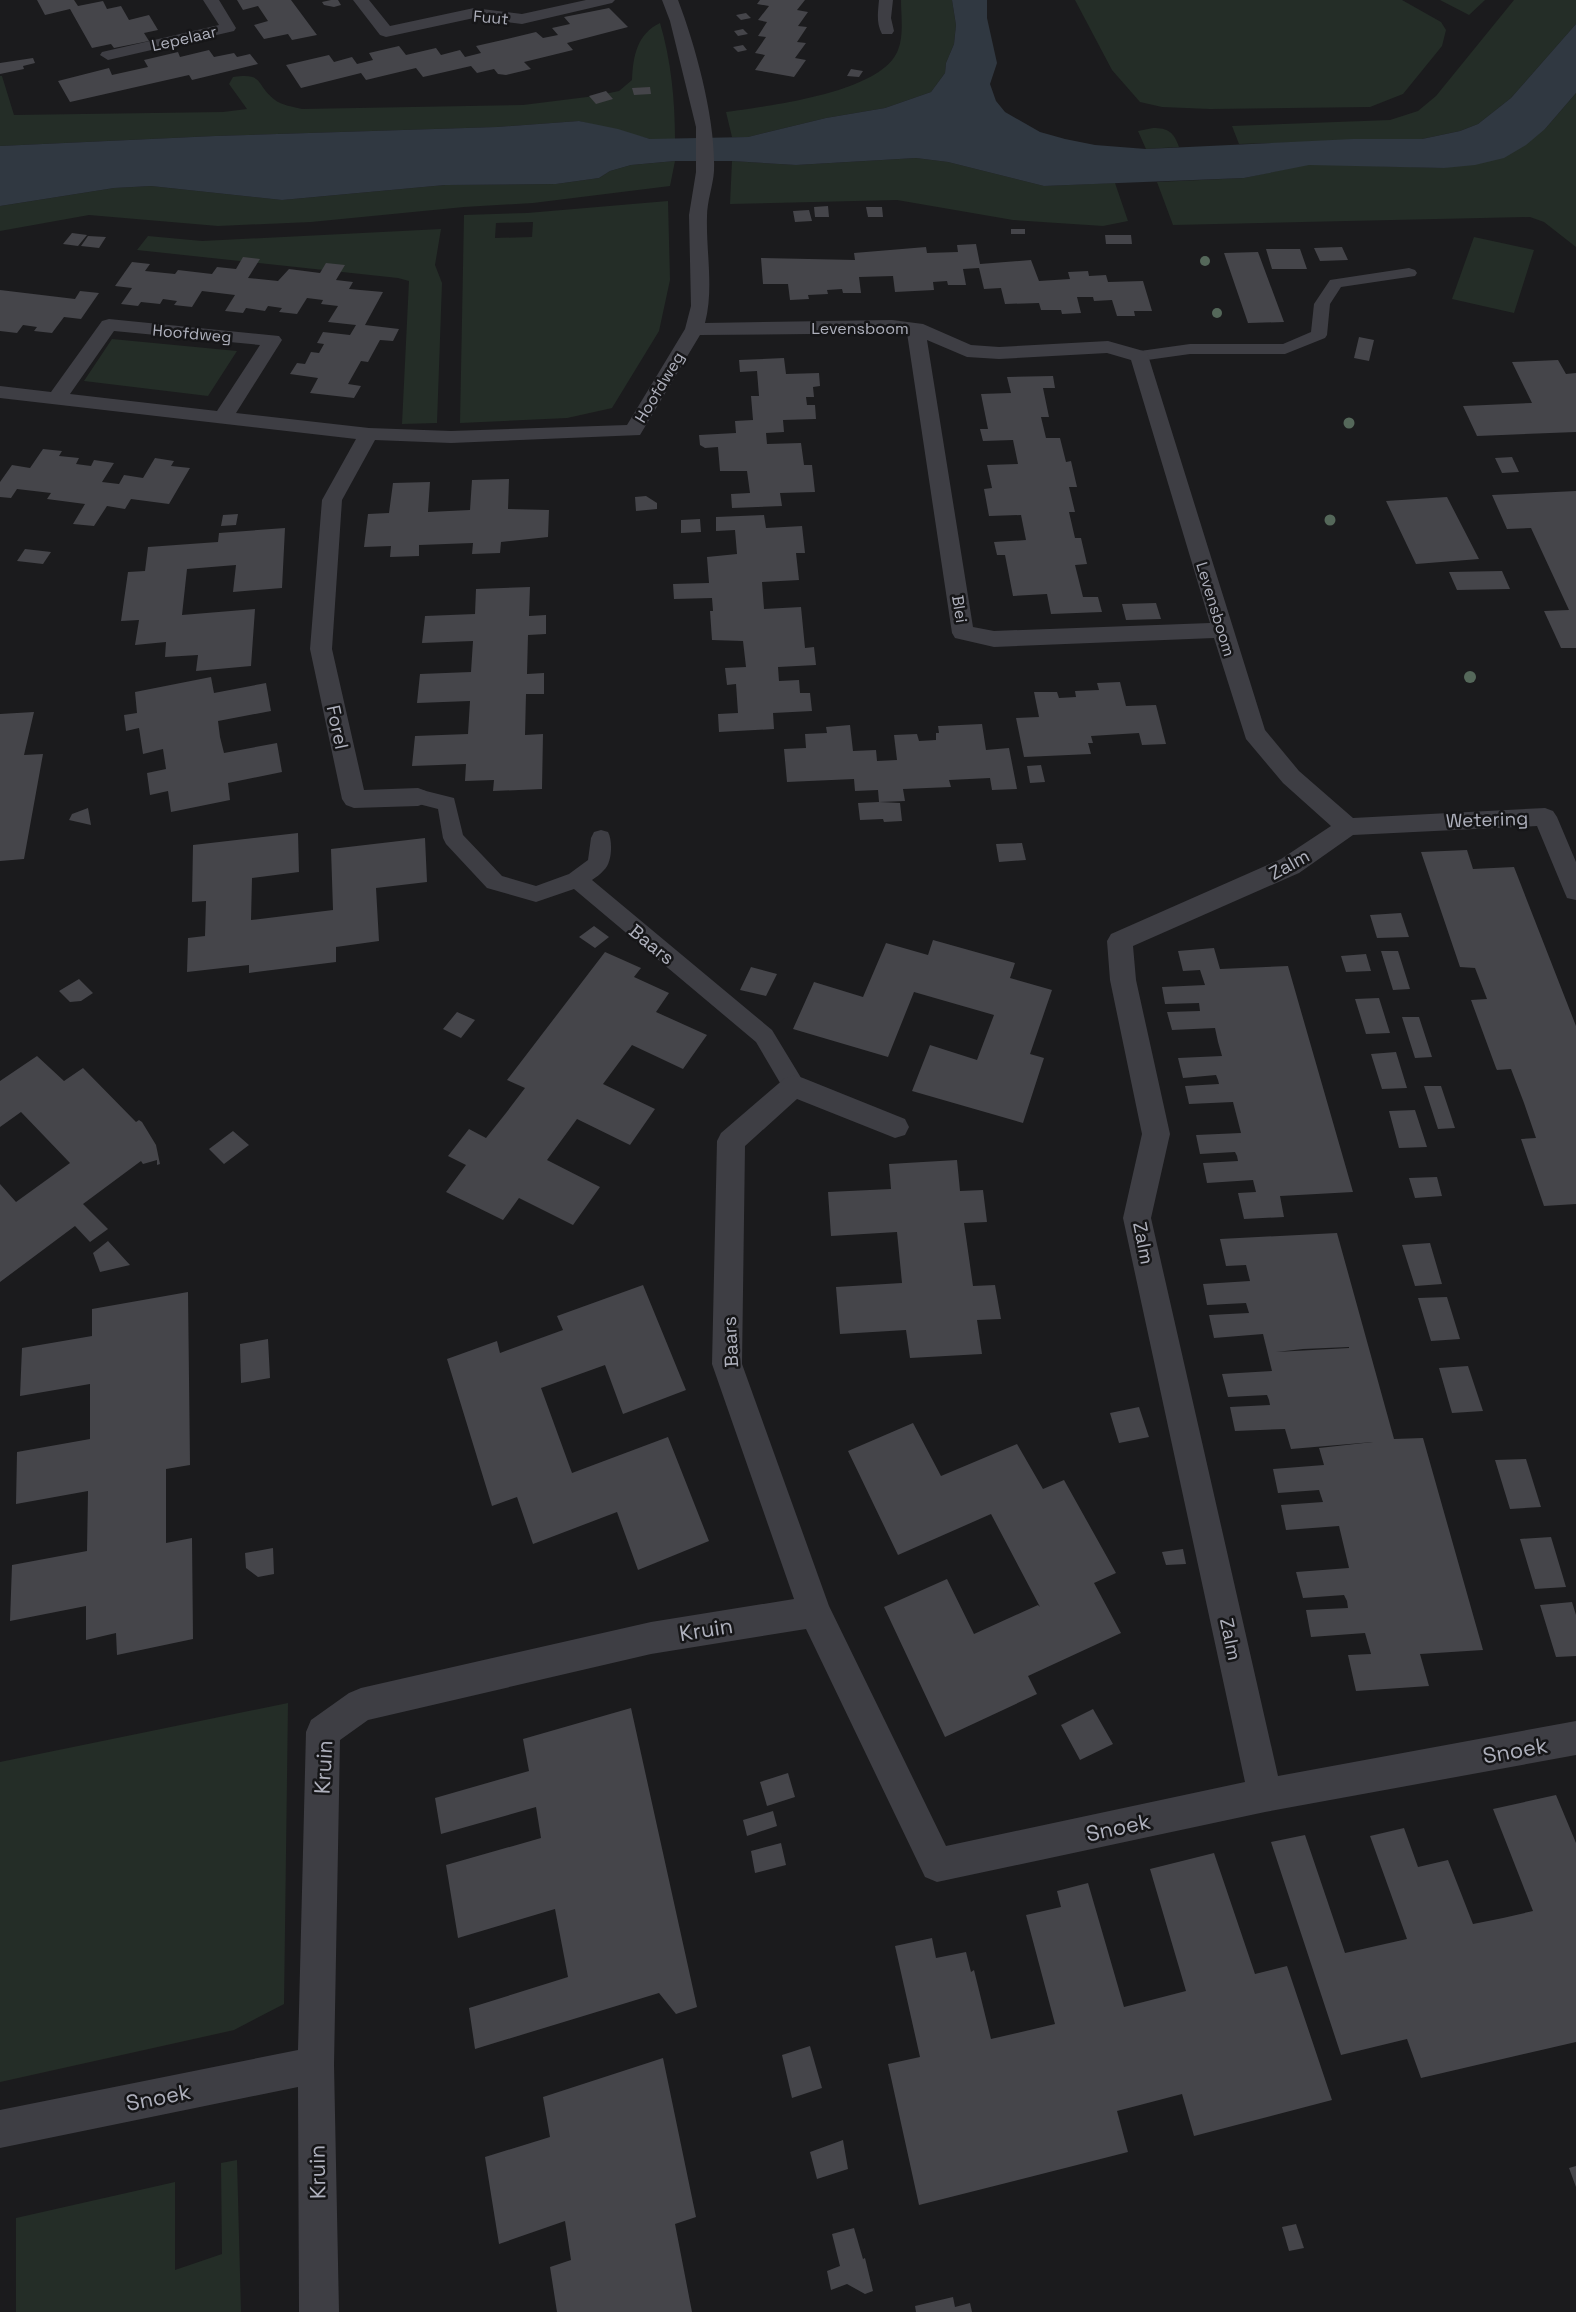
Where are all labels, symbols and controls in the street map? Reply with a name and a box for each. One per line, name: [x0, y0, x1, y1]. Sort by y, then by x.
street label: Fuut: [472, 5, 510, 30]
street label: Lepelaar: [149, 21, 219, 56]
street label: Levensboom: [811, 318, 909, 339]
street label: Hoofdweg: [152, 320, 232, 347]
street label: Hoofdweg: [630, 348, 689, 427]
street label: Levensboom: [1191, 559, 1240, 659]
street label: Blei: [947, 594, 972, 624]
street label: Forel: [321, 703, 354, 752]
street label: Wetering: [1445, 806, 1529, 833]
street label: Zalm: [1264, 843, 1314, 886]
street label: Baars: [624, 918, 680, 970]
street label: Zalm: [1127, 1220, 1160, 1267]
street label: Baars: [717, 1316, 744, 1368]
street label: Kruin: [677, 1611, 735, 1647]
street label: Zalm: [1214, 1616, 1247, 1663]
street label: Snoek: [1480, 1731, 1550, 1769]
street label: Kruin: [308, 1739, 338, 1795]
street label: Snoek: [1083, 1806, 1153, 1847]
street label: Snoek: [123, 2077, 193, 2117]
street label: Kruin: [303, 2145, 331, 2199]

